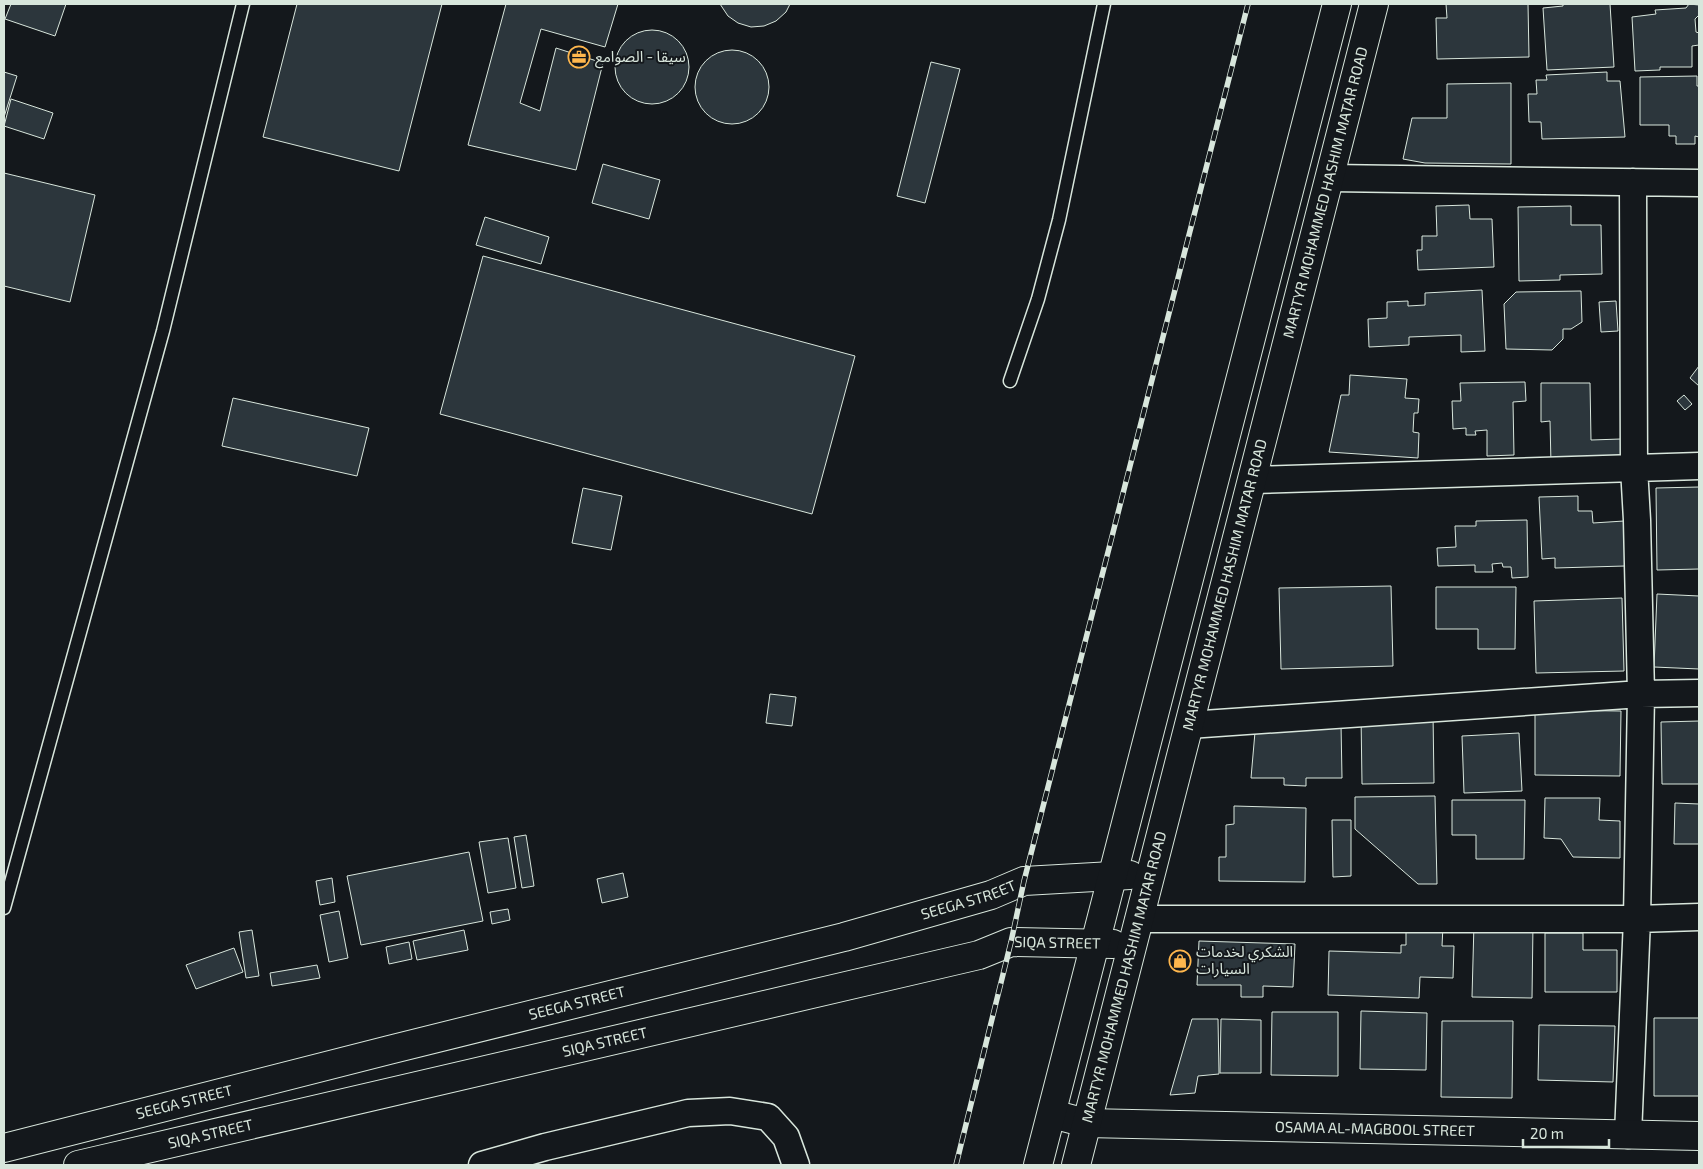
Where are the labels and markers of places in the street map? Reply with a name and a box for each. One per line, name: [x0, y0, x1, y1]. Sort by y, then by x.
office icon: سيقا - الصوامع: [567, 45, 591, 69]
place label: سيقا - الصوامع: [595, 47, 686, 69]
place label: الشكري لخدمات السيارات: [1196, 942, 1293, 978]
shop icon: الشكري لخدمات السيارات: [1168, 949, 1192, 973]

